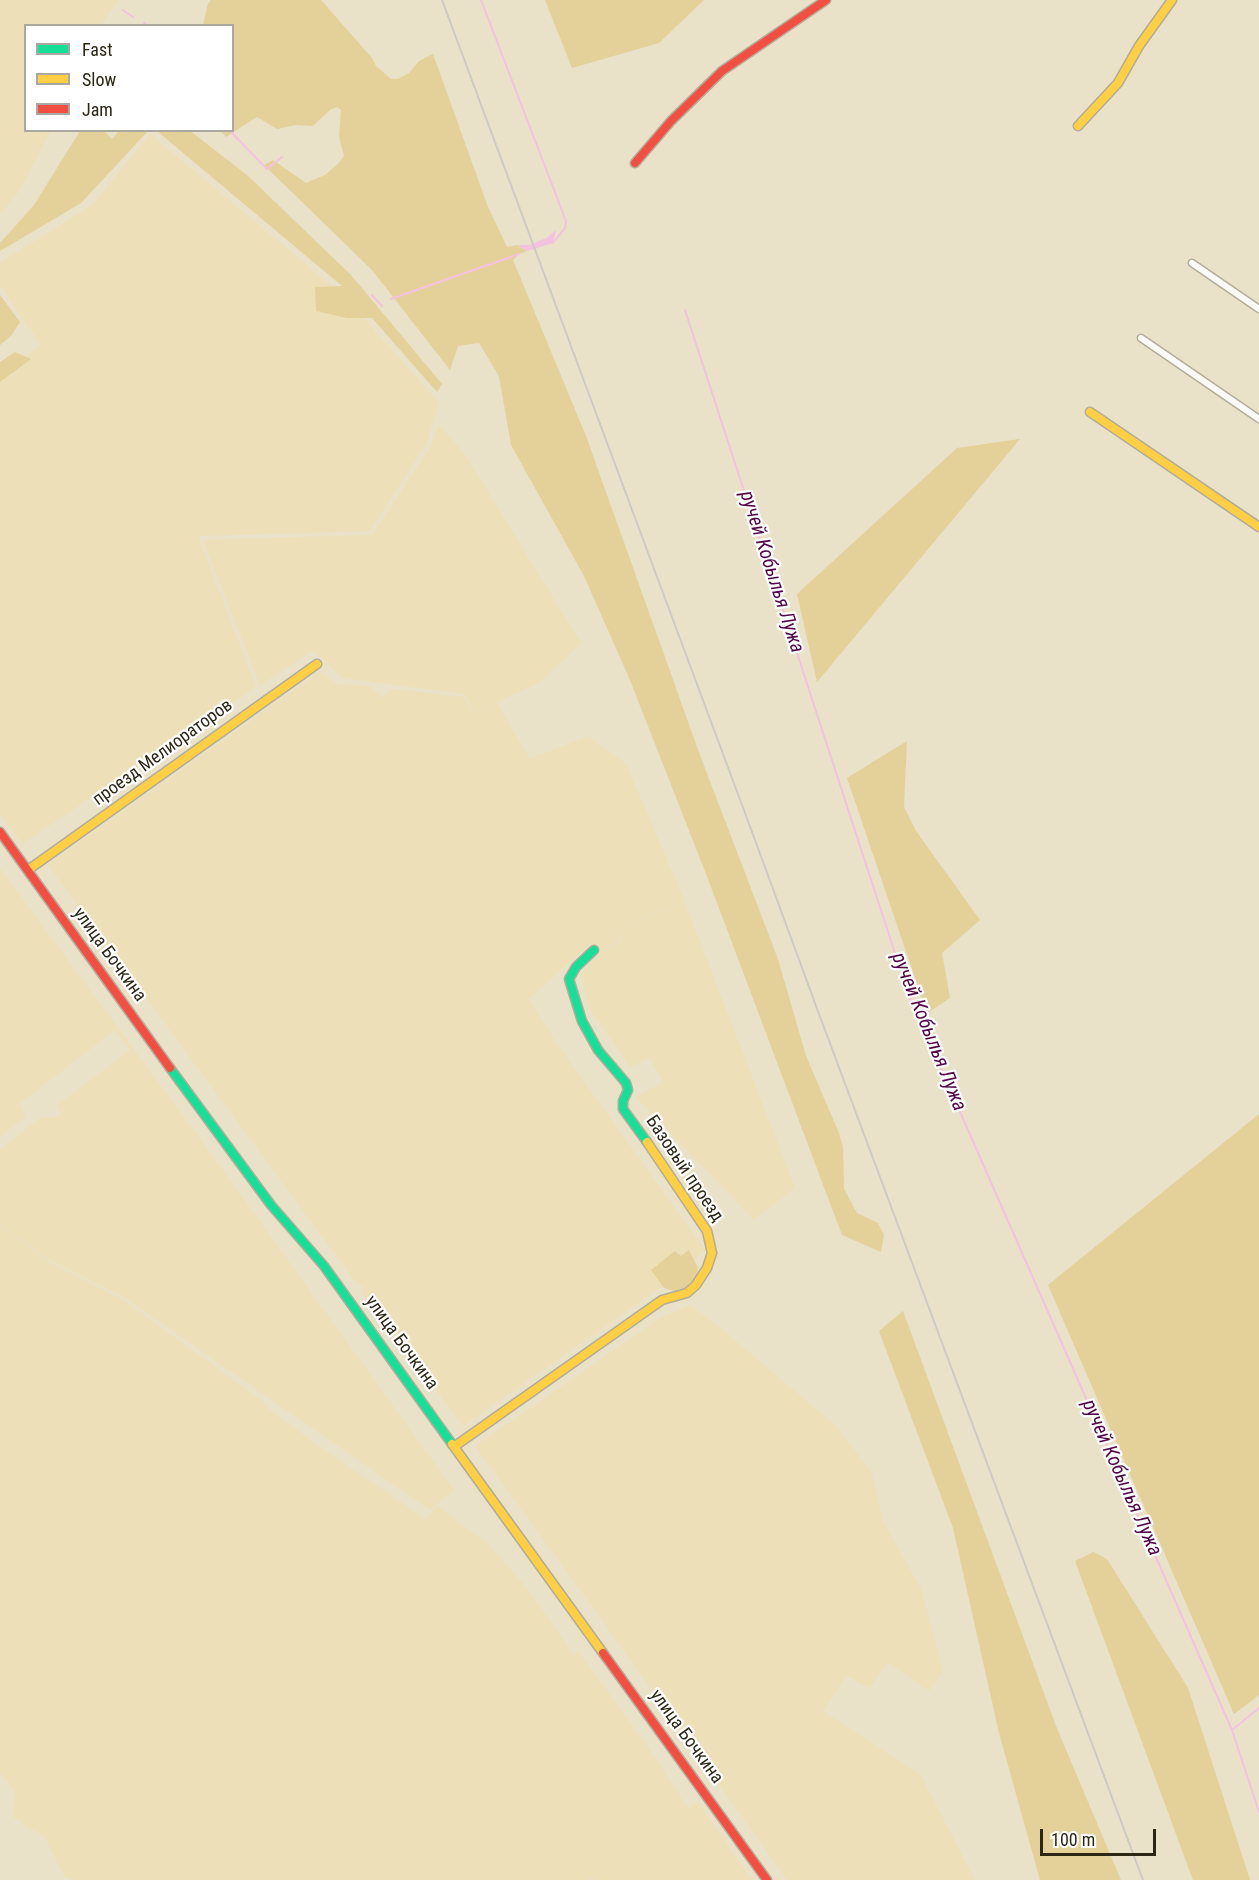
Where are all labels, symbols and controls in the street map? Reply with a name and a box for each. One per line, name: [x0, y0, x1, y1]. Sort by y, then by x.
legend: [24, 24, 234, 132]
text: Fast: [82, 39, 113, 60]
text: Slow: [82, 69, 116, 90]
text: Jam: [82, 99, 113, 120]
water label: ручей Кобылья Лужа: [734, 488, 808, 656]
street label: проезд Мелиораторов: [89, 695, 237, 811]
street label: улица Бочкина: [68, 904, 150, 1006]
water label: ручей Кобылья Лужа: [885, 949, 971, 1115]
street label: Базовый проезд: [641, 1112, 727, 1226]
street label: улица Бочкина: [360, 1292, 442, 1394]
water label: ручей Кобылья Лужа: [1076, 1396, 1166, 1560]
street label: улица Бочкина: [645, 1686, 727, 1788]
scale bar: [1043, 1817, 1158, 1855]
text: 100 m: [1051, 1829, 1095, 1850]

